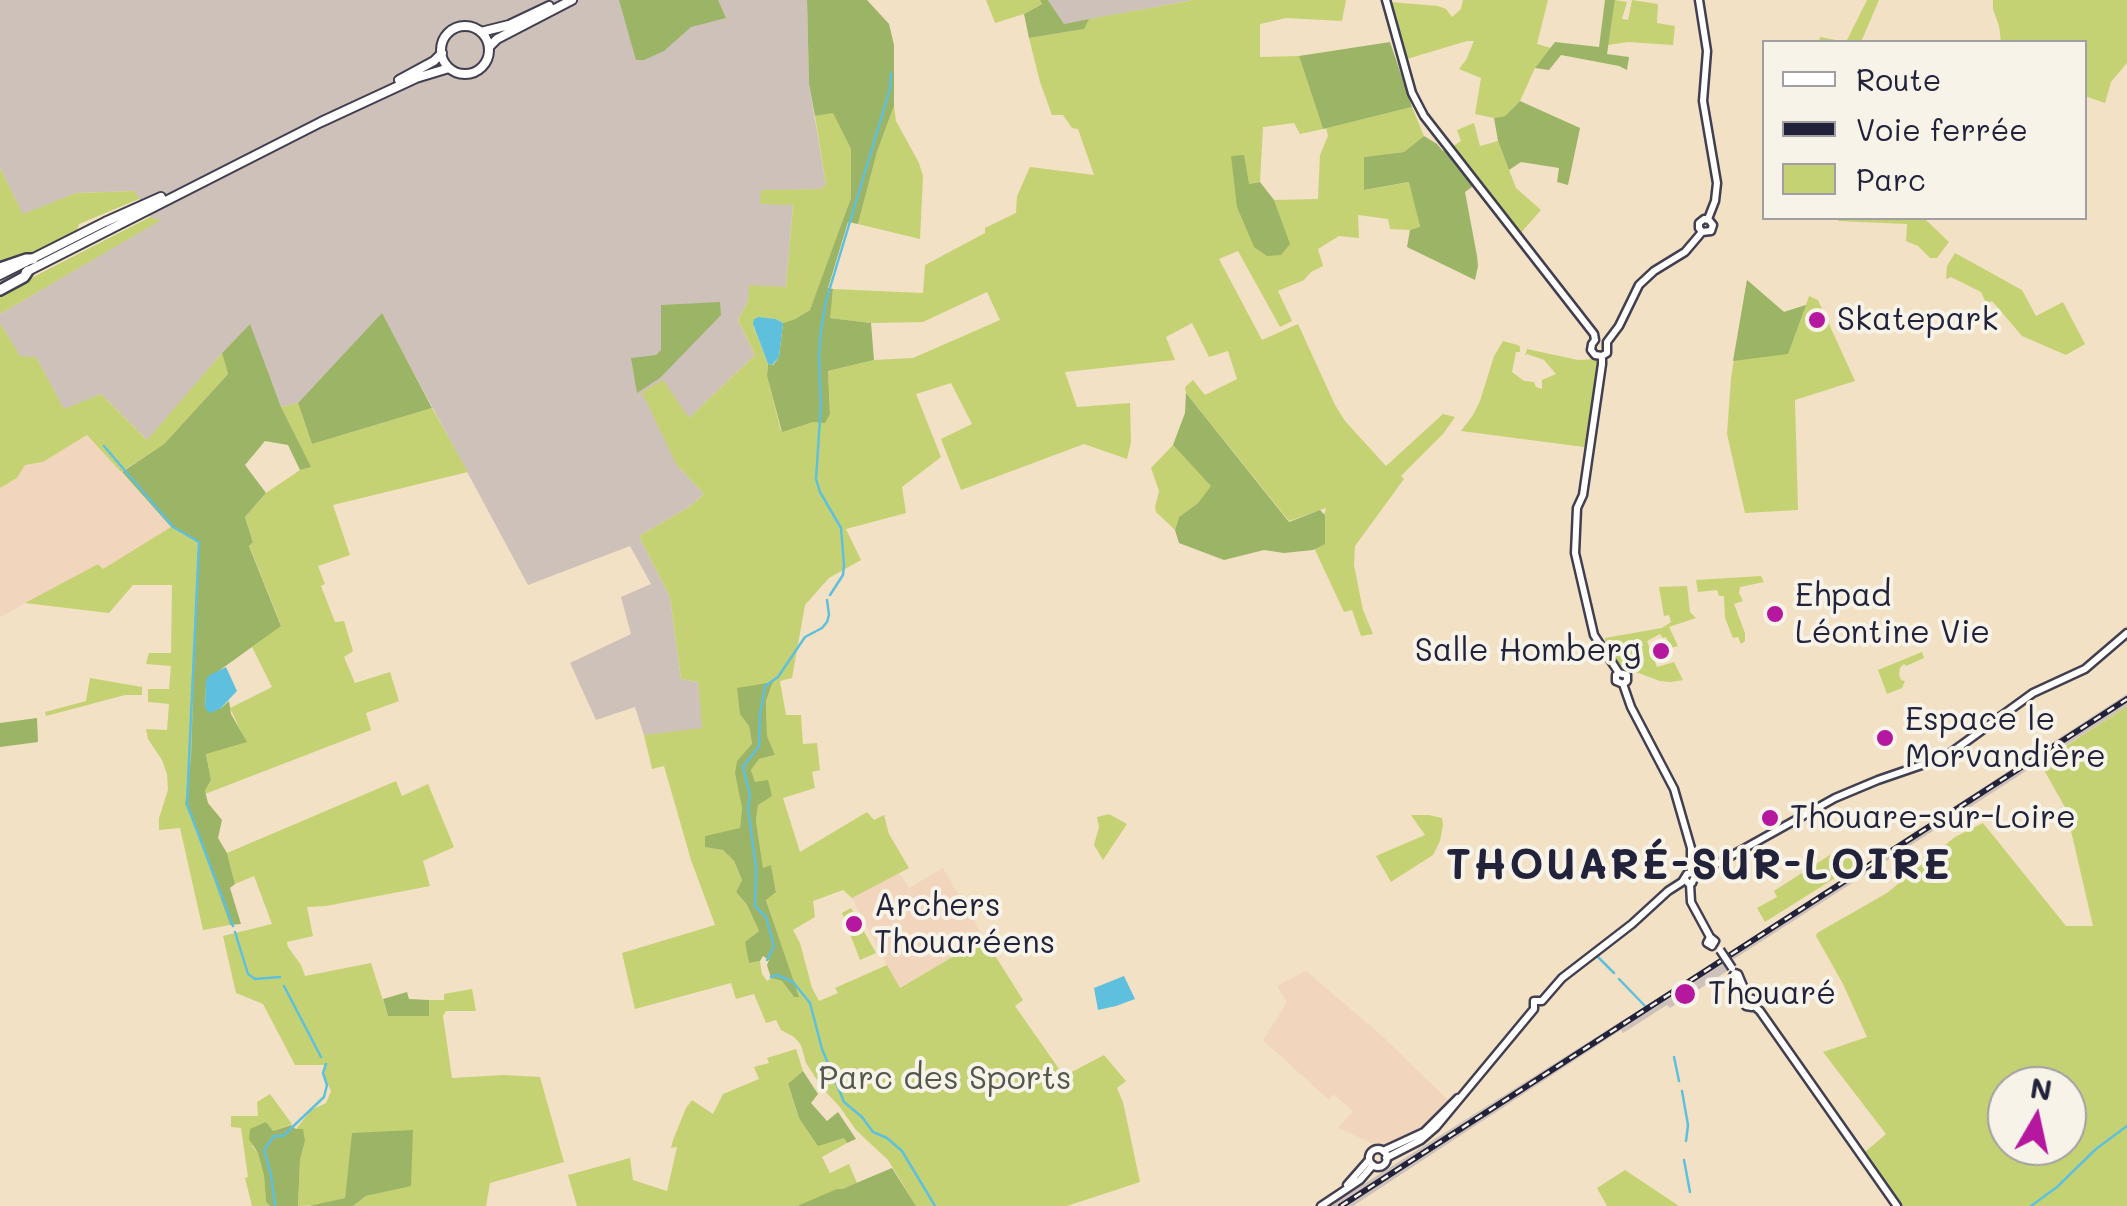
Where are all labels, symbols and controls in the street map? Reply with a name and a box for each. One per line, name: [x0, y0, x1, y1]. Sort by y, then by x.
legend: [1762, 40, 2087, 220]
text: Route: [1856, 59, 1941, 99]
text: Voie ferrée: [1856, 109, 2028, 149]
text: Parc: [1856, 159, 1926, 199]
place label: Skatepark: [1837, 301, 1999, 339]
marker: Skatepark: [1806, 309, 1828, 331]
place label: Ehpad Léontine Vie: [1795, 577, 1990, 652]
marker: Ehpad Léontine Vie: [1764, 603, 1786, 625]
place label: Salle Homberg: [1415, 632, 1641, 670]
marker: Salle Homberg: [1650, 640, 1672, 662]
place label: Espace le Morvandière: [1905, 701, 2106, 776]
marker: Espace le Morvandière: [1874, 727, 1896, 749]
place label: Thouare-sur-Loire: [1790, 799, 2076, 837]
marker: Thouare-sur-Loire: [1759, 807, 1781, 829]
district label: THOUARÉ-SUR-LOIRE: [1446, 841, 1952, 891]
place label: Archers Thouaréens: [874, 887, 1055, 962]
marker: Archers Thouaréens: [843, 913, 865, 935]
place label: Thouaré: [1708, 975, 1836, 1013]
marker: Thouaré: [1672, 981, 1698, 1007]
park label: Parc des Sports: [819, 1060, 1071, 1098]
north arrow: [1987, 1066, 2087, 1166]
text: N: [2028, 1069, 2055, 1108]

